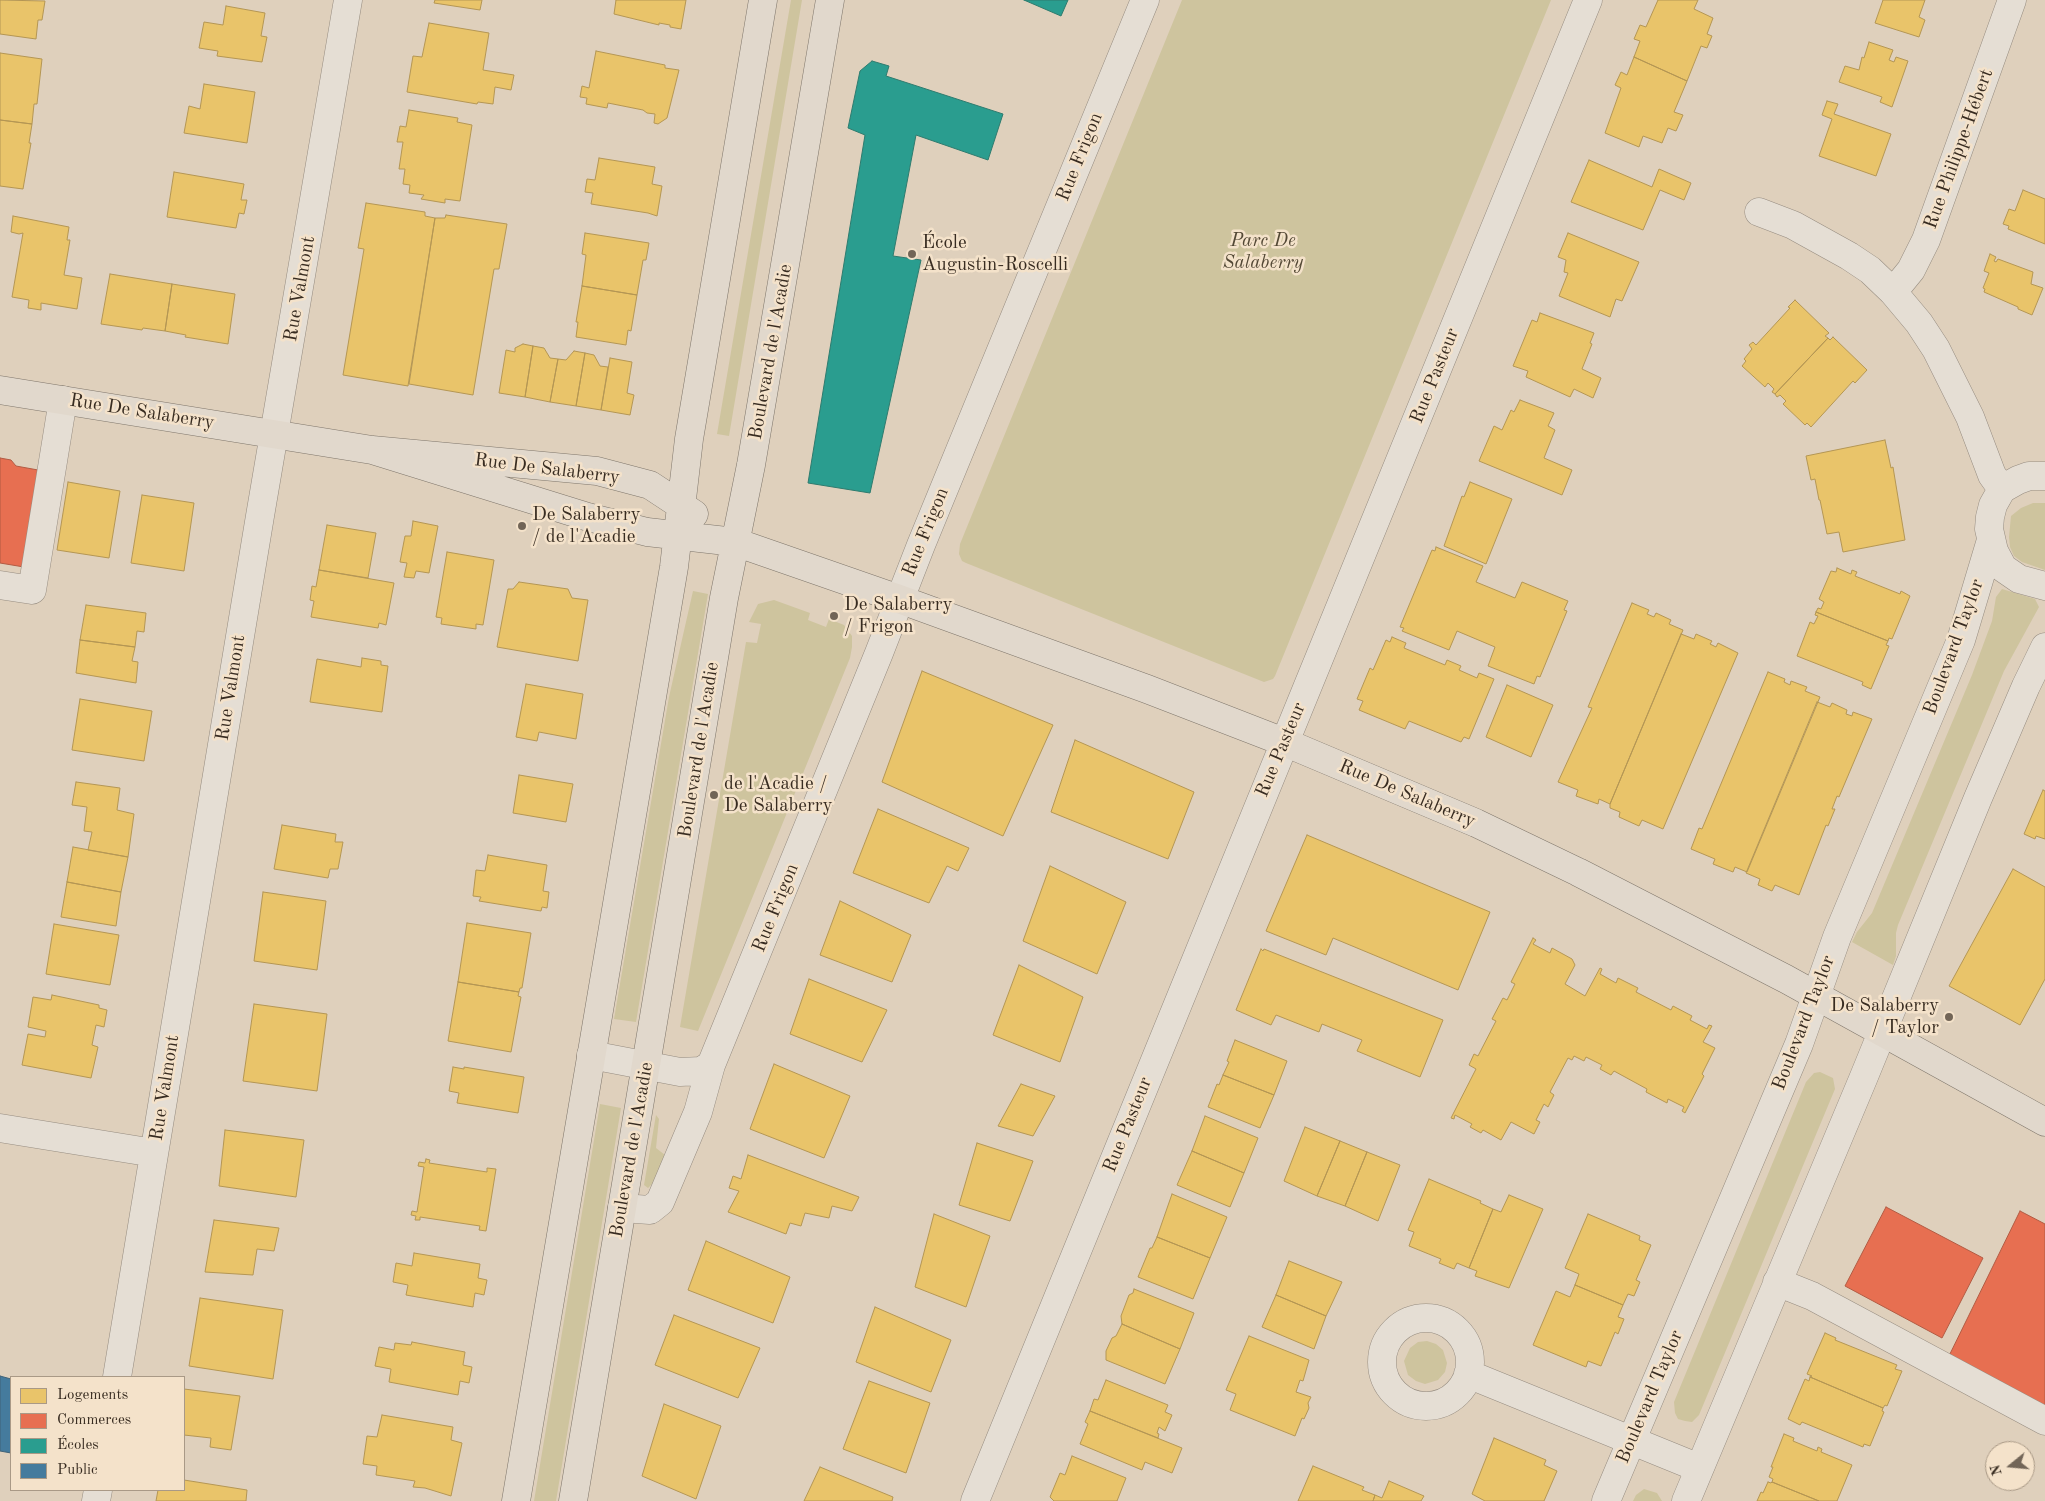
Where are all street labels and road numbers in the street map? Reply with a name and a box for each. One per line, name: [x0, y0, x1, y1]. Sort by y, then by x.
street label: Rue Philippe-Hébert: [1919, 66, 1999, 232]
street label: Rue Frigon: [1052, 109, 1108, 205]
street label: Rue Valmont: [279, 234, 321, 344]
street label: Boulevard de l'Acadie: [744, 262, 798, 442]
street label: Rue Pasteur: [1406, 325, 1464, 427]
street label: Rue De Salaberry: [68, 389, 216, 435]
street label: Rue De Salaberry: [473, 449, 621, 489]
street label: Rue Frigon: [898, 484, 954, 580]
street label: Boulevard Taylor: [1919, 576, 1989, 718]
street label: Rue Valmont: [211, 633, 251, 743]
street label: Boulevard de l'Acadie: [674, 660, 724, 840]
street label: Rue Pasteur: [1251, 699, 1311, 801]
street label: Rue De Salaberry: [1335, 755, 1479, 833]
street label: Rue Frigon: [748, 860, 804, 956]
street label: Boulevard Taylor: [1768, 952, 1840, 1094]
street label: Rue Valmont: [145, 1033, 185, 1143]
street label: Boulevard de l'Acadie: [605, 1060, 659, 1240]
street label: Rue Pasteur: [1099, 1074, 1157, 1176]
street label: Boulevard Taylor: [1612, 1327, 1688, 1467]

